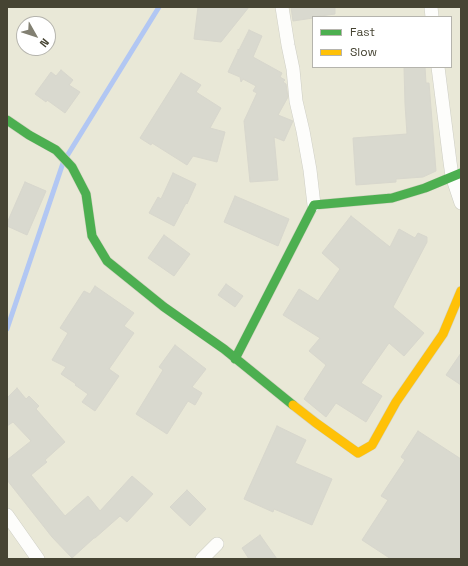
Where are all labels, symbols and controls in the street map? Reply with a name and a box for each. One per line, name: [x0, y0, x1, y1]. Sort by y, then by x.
north arrow: [16, 16, 56, 56]
legend: [312, 16, 452, 68]
text: Fast: [350, 24, 375, 40]
text: N: [37, 36, 52, 50]
text: Slow: [350, 44, 377, 60]

